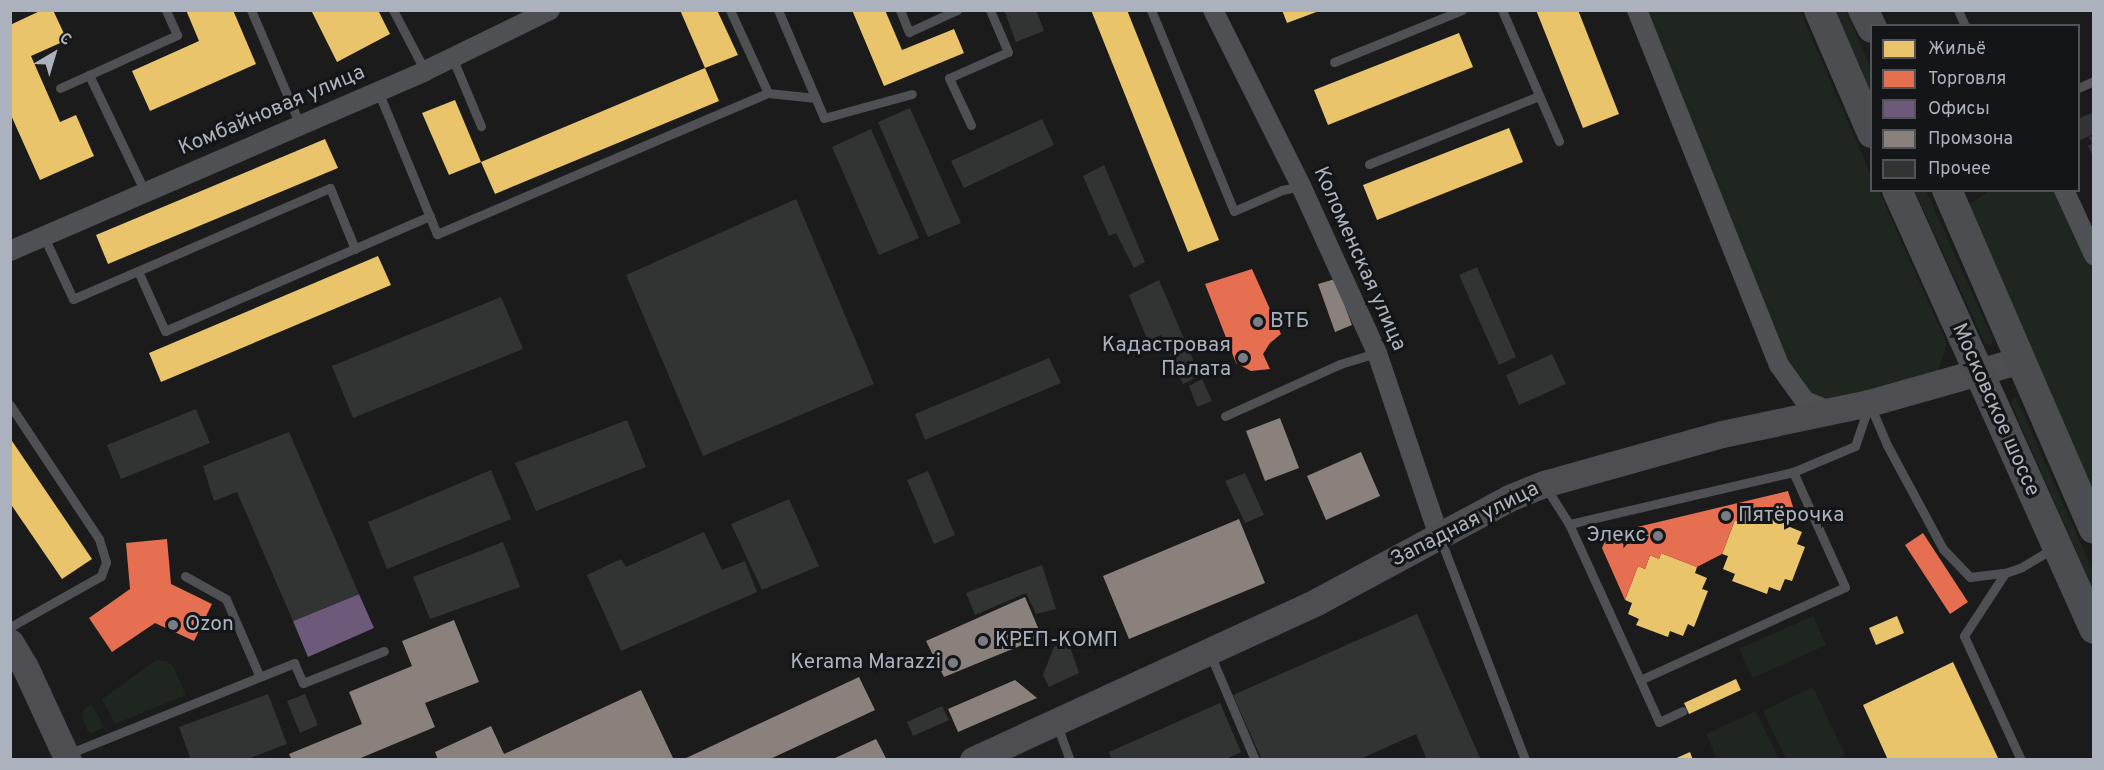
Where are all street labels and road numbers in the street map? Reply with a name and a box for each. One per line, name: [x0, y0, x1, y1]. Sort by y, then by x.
street label: Комбайновая улица: [175, 60, 369, 162]
street label: Коломенская улица: [1307, 163, 1411, 355]
street label: Московское шоссе: [1946, 320, 2044, 500]
street label: Западная улица: [1387, 477, 1543, 573]

